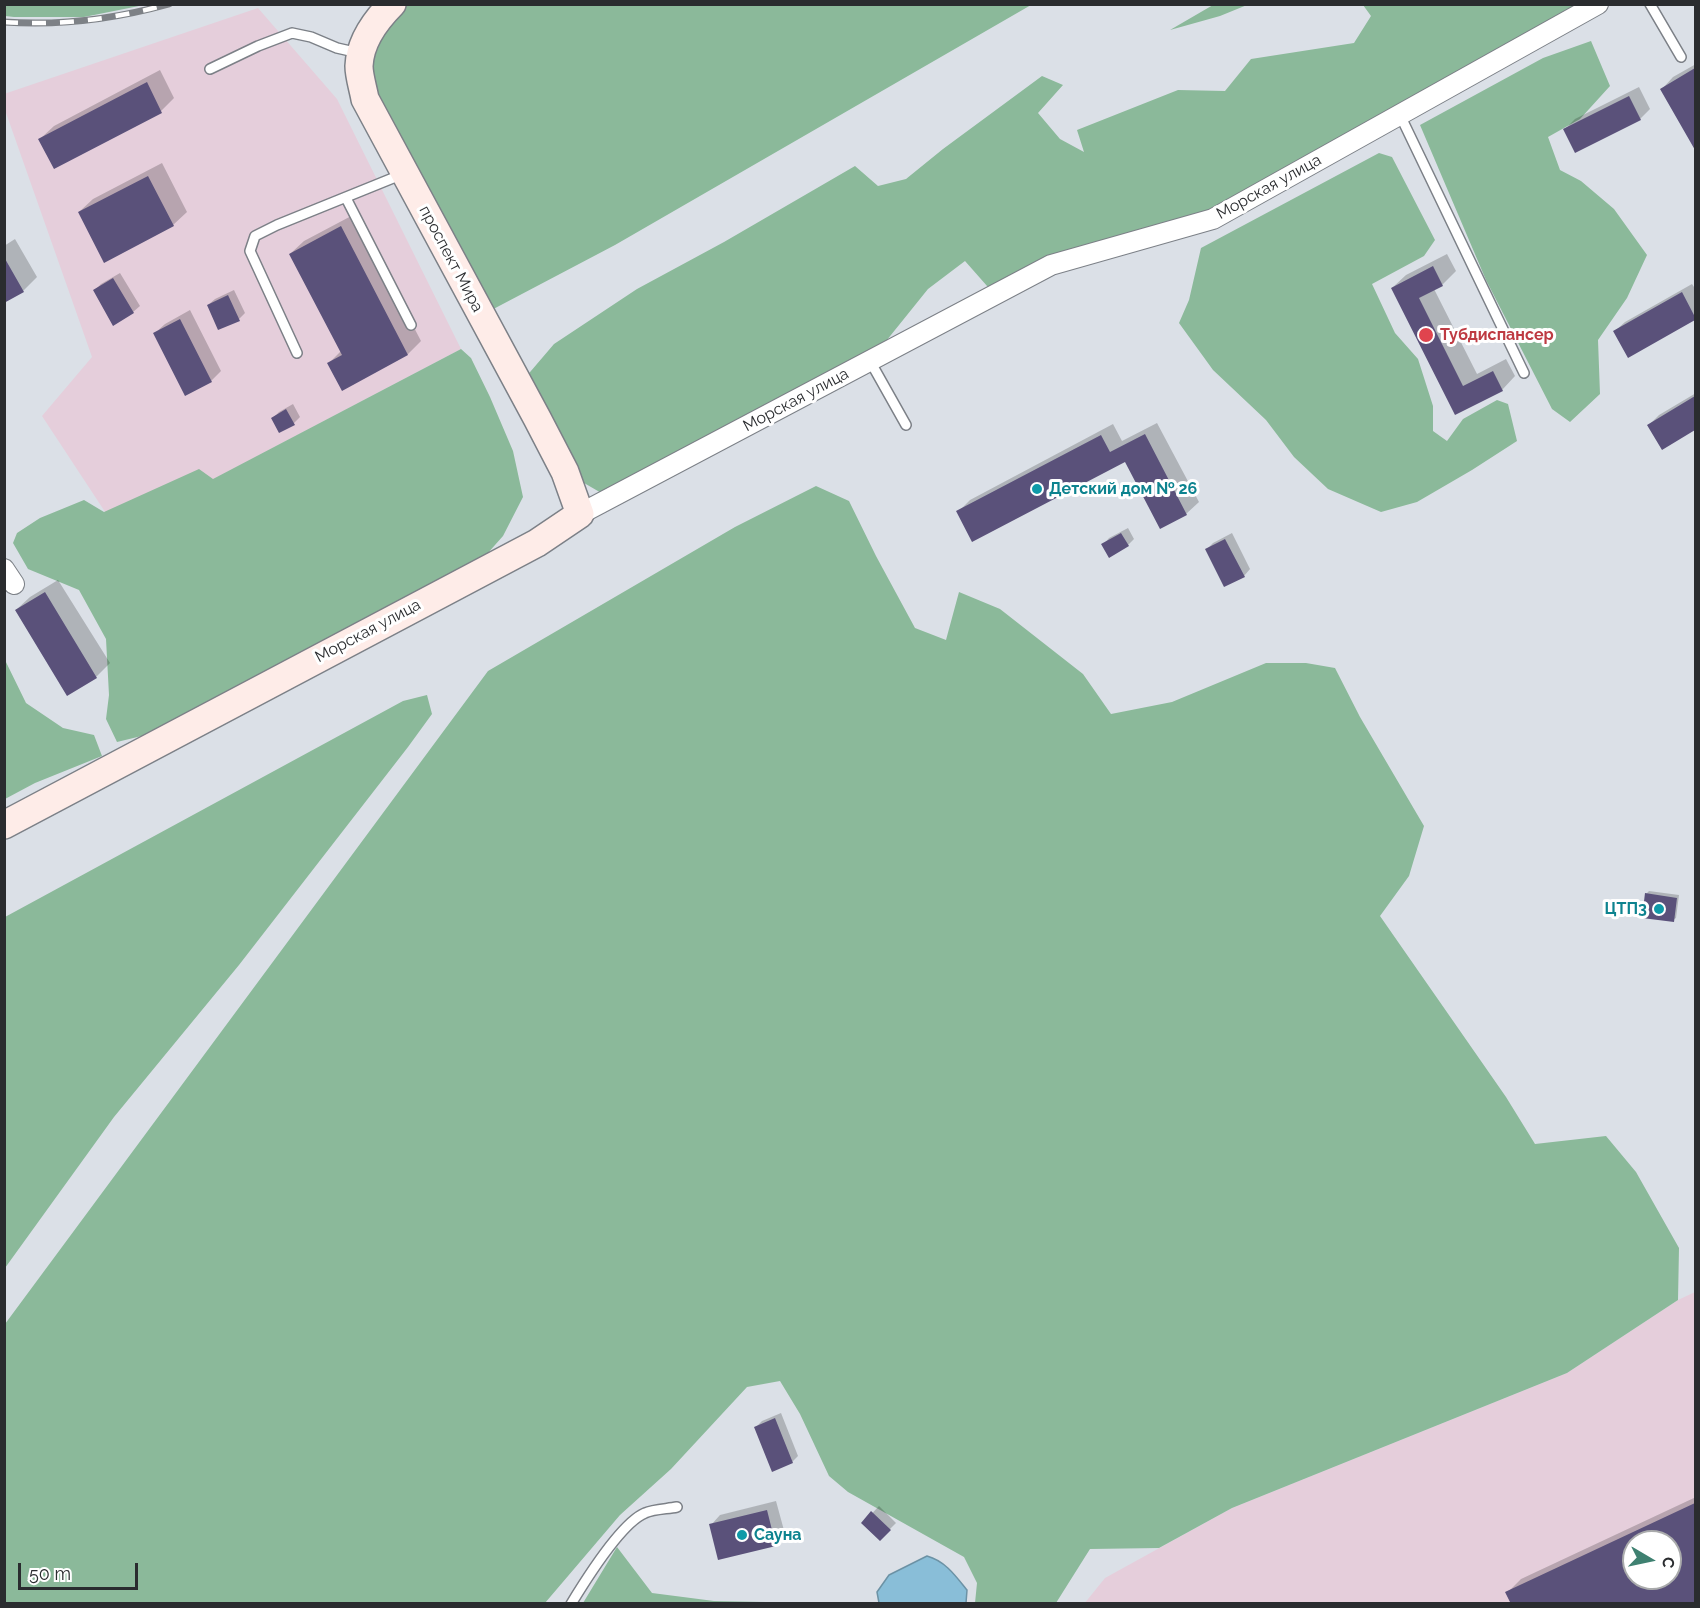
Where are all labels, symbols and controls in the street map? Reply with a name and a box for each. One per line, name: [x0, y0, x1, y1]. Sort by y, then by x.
street label: Морская улица: [1213, 150, 1325, 224]
street label: проспект Мира: [415, 202, 487, 316]
place label: Тубдиспансер: [1440, 325, 1554, 345]
marker: Тубдиспансер: [1417, 326, 1435, 344]
street label: Морская улица: [740, 364, 852, 436]
place label: Детский дом № 26: [1049, 479, 1197, 499]
marker: Детский дом № 26: [1030, 482, 1044, 496]
street label: Морская улица: [312, 595, 424, 667]
place label: ЦТП3: [1604, 899, 1647, 919]
marker: ЦТП3: [1652, 902, 1666, 916]
place label: Сауна: [754, 1525, 801, 1545]
marker: Сауна: [735, 1528, 749, 1542]
north arrow: [1622, 1530, 1682, 1590]
scale bar: [21, 1551, 141, 1589]
text: С: [1658, 1556, 1679, 1569]
text: 50 m: [29, 1563, 71, 1584]

